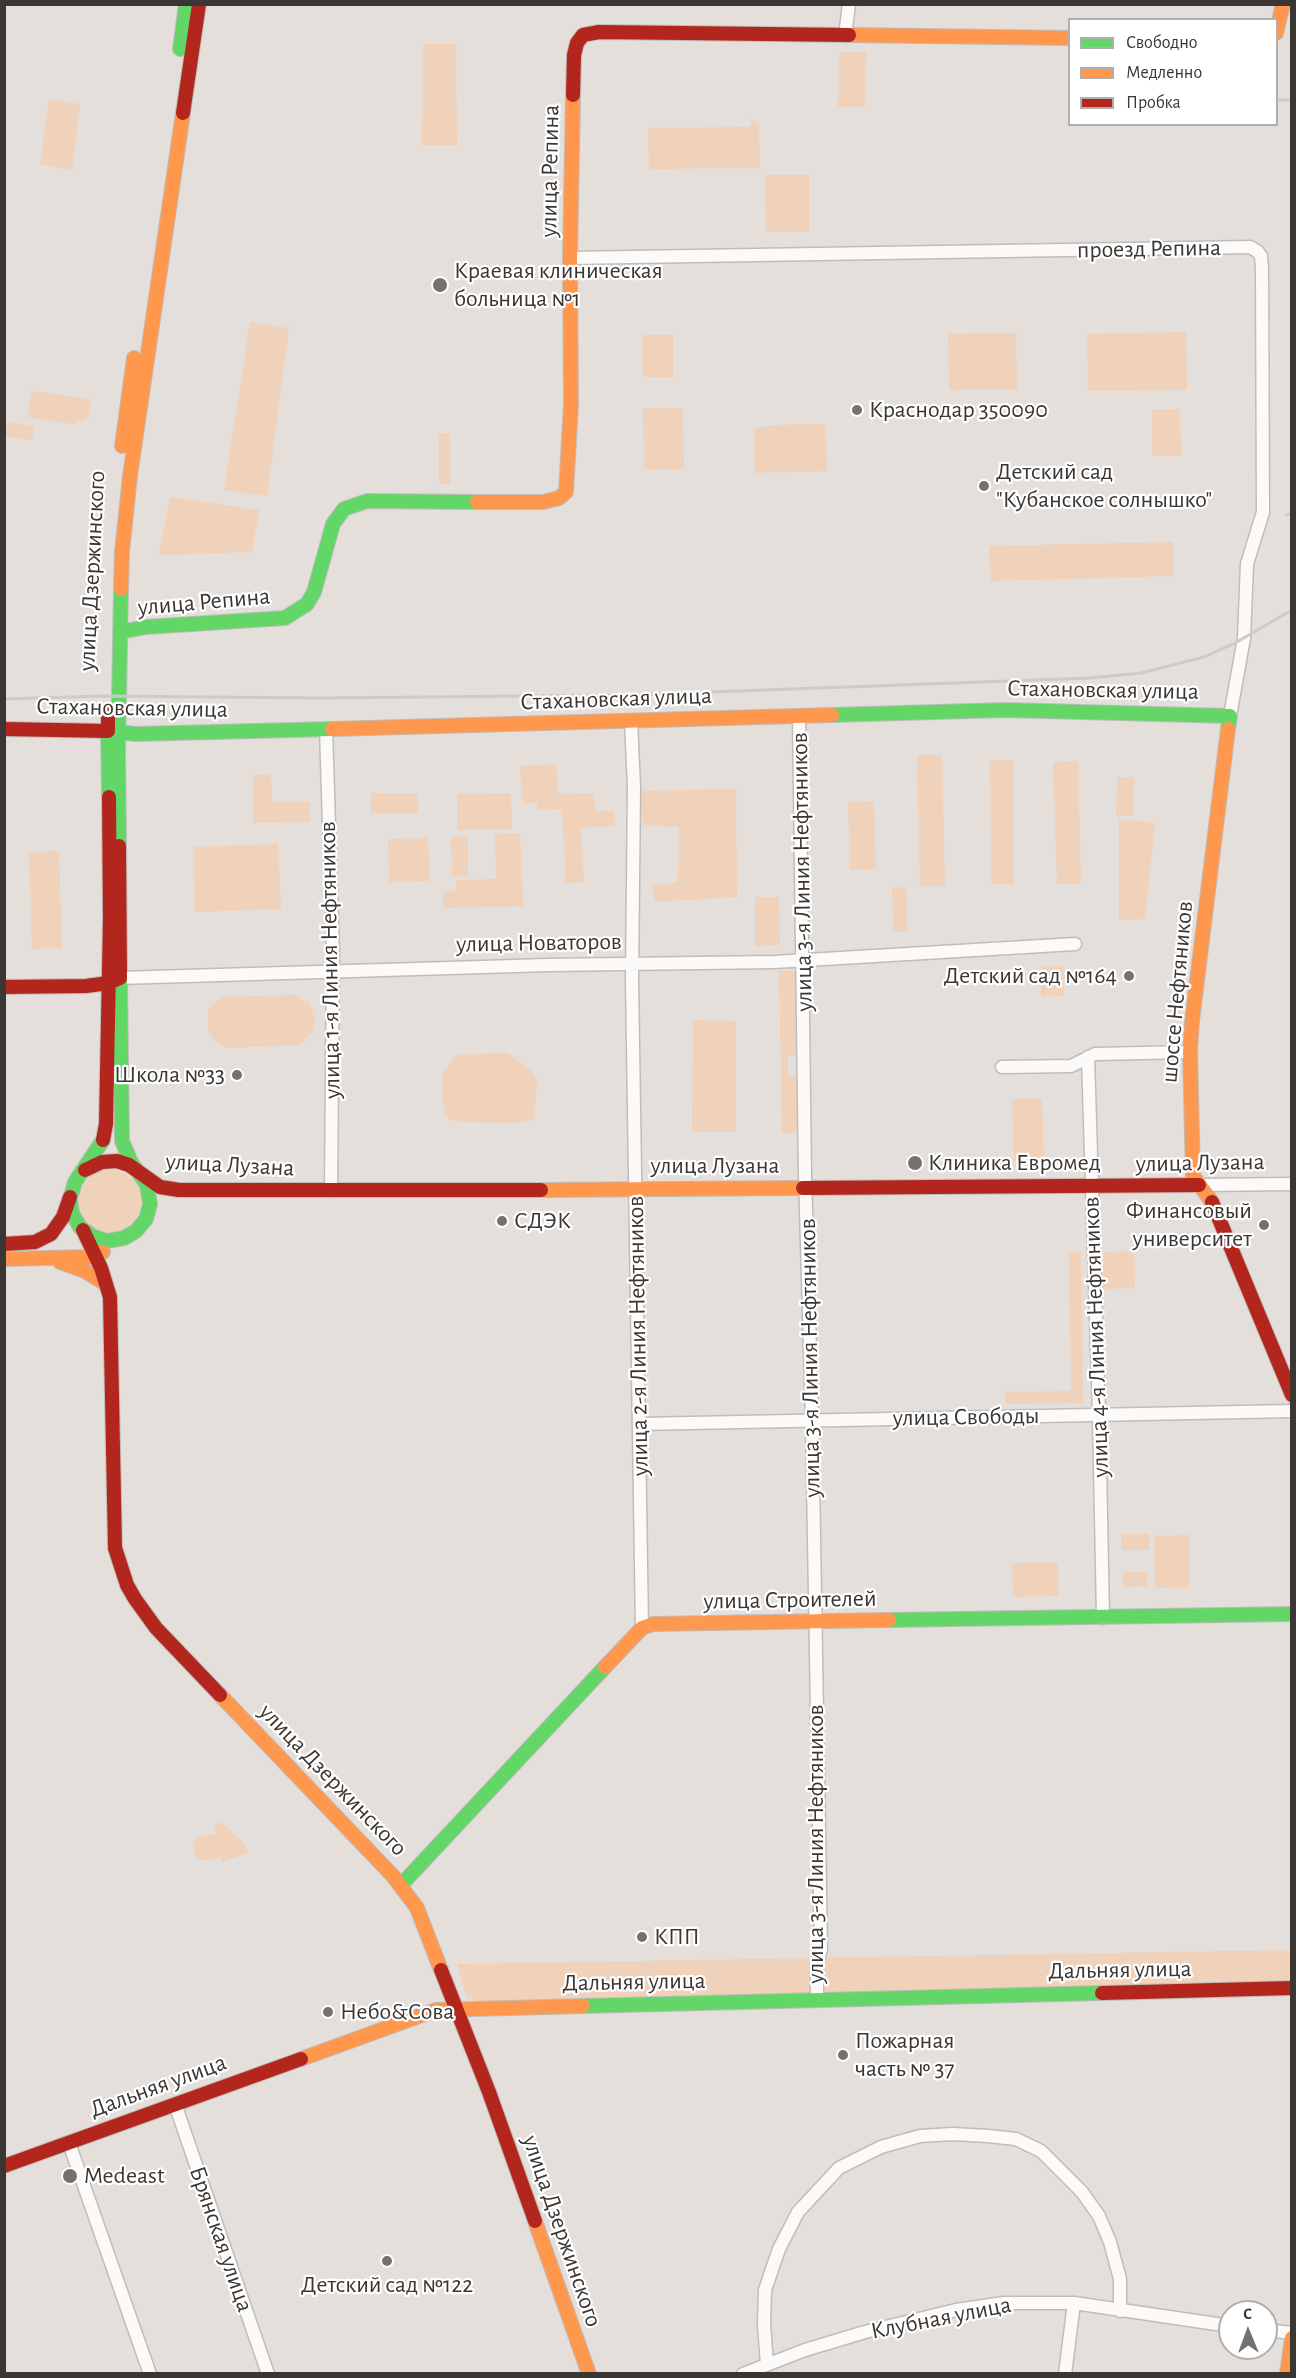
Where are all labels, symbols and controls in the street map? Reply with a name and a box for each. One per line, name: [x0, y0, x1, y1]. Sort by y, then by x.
legend: [1068, 18, 1278, 126]
text: Свободно: [1126, 34, 1198, 52]
text: Медленно: [1126, 64, 1202, 82]
text: Пробка: [1126, 94, 1181, 112]
street label: улица Репина: [534, 104, 566, 238]
street label: проезд Репина: [1077, 233, 1221, 265]
place label: Краевая клиническая больница №1: [454, 257, 663, 313]
marker: Краевая клиническая больница №1: [431, 276, 449, 294]
place label: Краснодар 350090: [869, 396, 1048, 424]
marker: Краснодар 350090: [850, 403, 864, 417]
place label: Детский сад "Кубанское солнышко": [996, 458, 1212, 514]
street label: улица Дзержинского: [72, 470, 112, 672]
marker: Детский сад "Кубанское солнышко": [977, 479, 991, 493]
street label: улица Репина: [137, 582, 271, 622]
street label: Стахановская улица: [1007, 674, 1199, 706]
street label: Стахановская улица: [520, 681, 712, 717]
street label: Стахановская улица: [36, 692, 228, 724]
street label: улица 3-я Линия Нефтяников: [785, 732, 819, 1012]
street label: улица 1-я Линия Нефтяников: [313, 821, 347, 1099]
street label: шоссе Нефтяников: [1155, 900, 1199, 1084]
street label: улица Новаторов: [456, 927, 622, 959]
place label: Детский сад №164: [944, 962, 1117, 990]
marker: Детский сад №164: [1122, 969, 1136, 983]
place label: Школа №33: [114, 1061, 225, 1089]
marker: Школа №33: [230, 1068, 244, 1082]
street label: улица Лузана: [165, 1147, 295, 1183]
street label: улица Лузана: [1135, 1147, 1265, 1179]
place label: Клиника Евромед: [928, 1149, 1101, 1177]
street label: улица Лузана: [651, 1152, 779, 1180]
marker: Клиника Евромед: [906, 1154, 924, 1172]
street label: улица 2-я Линия Нефтяников: [621, 1196, 655, 1476]
street label: улица 4-я Линия Нефтяников: [1077, 1196, 1115, 1478]
place label: Финансовый университет: [1126, 1197, 1252, 1253]
place label: СДЭК: [514, 1207, 571, 1235]
marker: СДЭК: [495, 1214, 509, 1228]
street label: улица 3-я Линия Нефтяников: [793, 1218, 827, 1498]
marker: Финансовый университет: [1257, 1218, 1271, 1232]
street label: улица Свободы: [892, 1401, 1040, 1433]
street label: улица Строителей: [703, 1584, 877, 1616]
street label: улица Дзержинского: [253, 1698, 413, 1862]
street label: улица 3-я Линия Нефтяников: [802, 1704, 830, 1984]
place label: КПП: [654, 1923, 700, 1951]
marker: КПП: [635, 1930, 649, 1944]
street label: Дальняя улица: [1048, 1954, 1192, 1986]
street label: Дальняя улица: [562, 1966, 706, 1998]
place label: Небо&Сова: [340, 1998, 454, 2026]
marker: Небо&Сова: [321, 2005, 335, 2019]
place label: Пожарная часть № 37: [855, 2027, 954, 2083]
street label: Дальняя улица: [86, 2048, 230, 2124]
marker: Пожарная часть № 37: [836, 2048, 850, 2062]
street label: улица Дзержинского: [516, 2131, 608, 2331]
place label: Medeast: [84, 2162, 165, 2190]
street label: Брянская улица: [183, 2162, 259, 2316]
marker: Medeast: [61, 2167, 79, 2185]
marker: Детский сад №122: [380, 2254, 394, 2268]
place label: Детский сад №122: [301, 2271, 473, 2299]
street label: Клубная улица: [868, 2290, 1014, 2346]
north arrow: [1218, 2300, 1278, 2360]
text: С: [1243, 2306, 1252, 2322]

